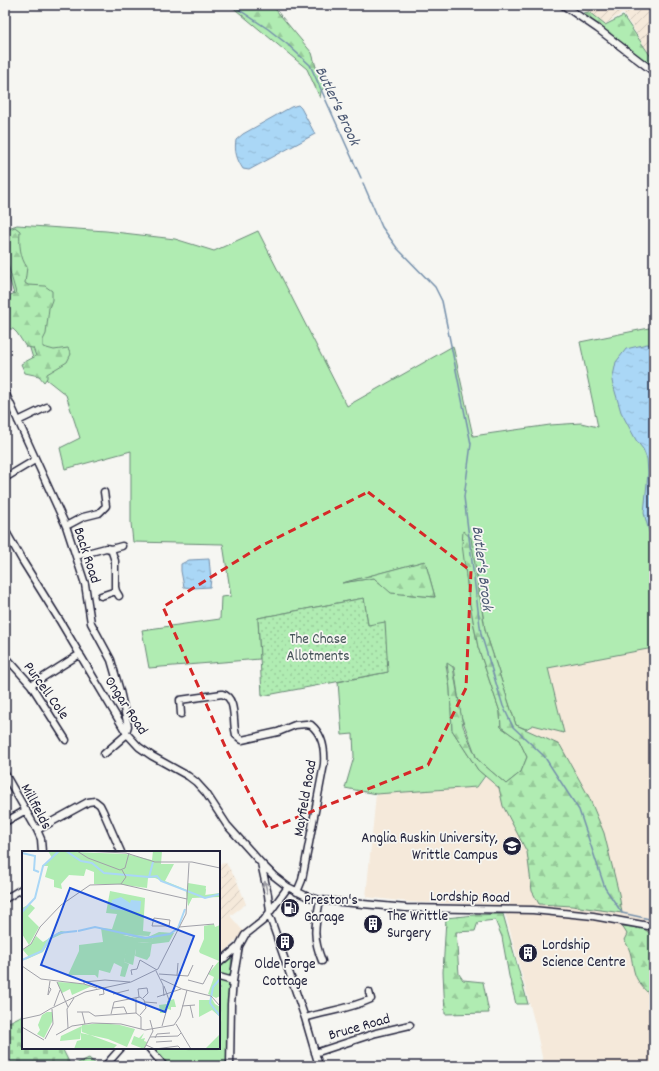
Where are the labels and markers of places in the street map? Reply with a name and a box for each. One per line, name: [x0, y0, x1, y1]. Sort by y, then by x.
place label: Anglia Ruskin University, Writtle Campus: [361, 828, 498, 867]
school or university icon: Anglia Ruskin University, Writtle Campus: [501, 835, 523, 857]
place label: Preston's Garage: [304, 890, 358, 929]
fuel station icon: Preston's Garage: [279, 897, 301, 919]
place label: The Writtle Surgery: [387, 906, 448, 945]
building icon: The Writtle Surgery: [362, 913, 384, 935]
building icon: Olde Forge Cottage: [274, 931, 296, 953]
place label: Lordship Science Centre: [542, 935, 626, 974]
building icon: Lordship Science Centre: [517, 942, 539, 964]
place label: Olde Forge Cottage: [254, 954, 316, 993]

